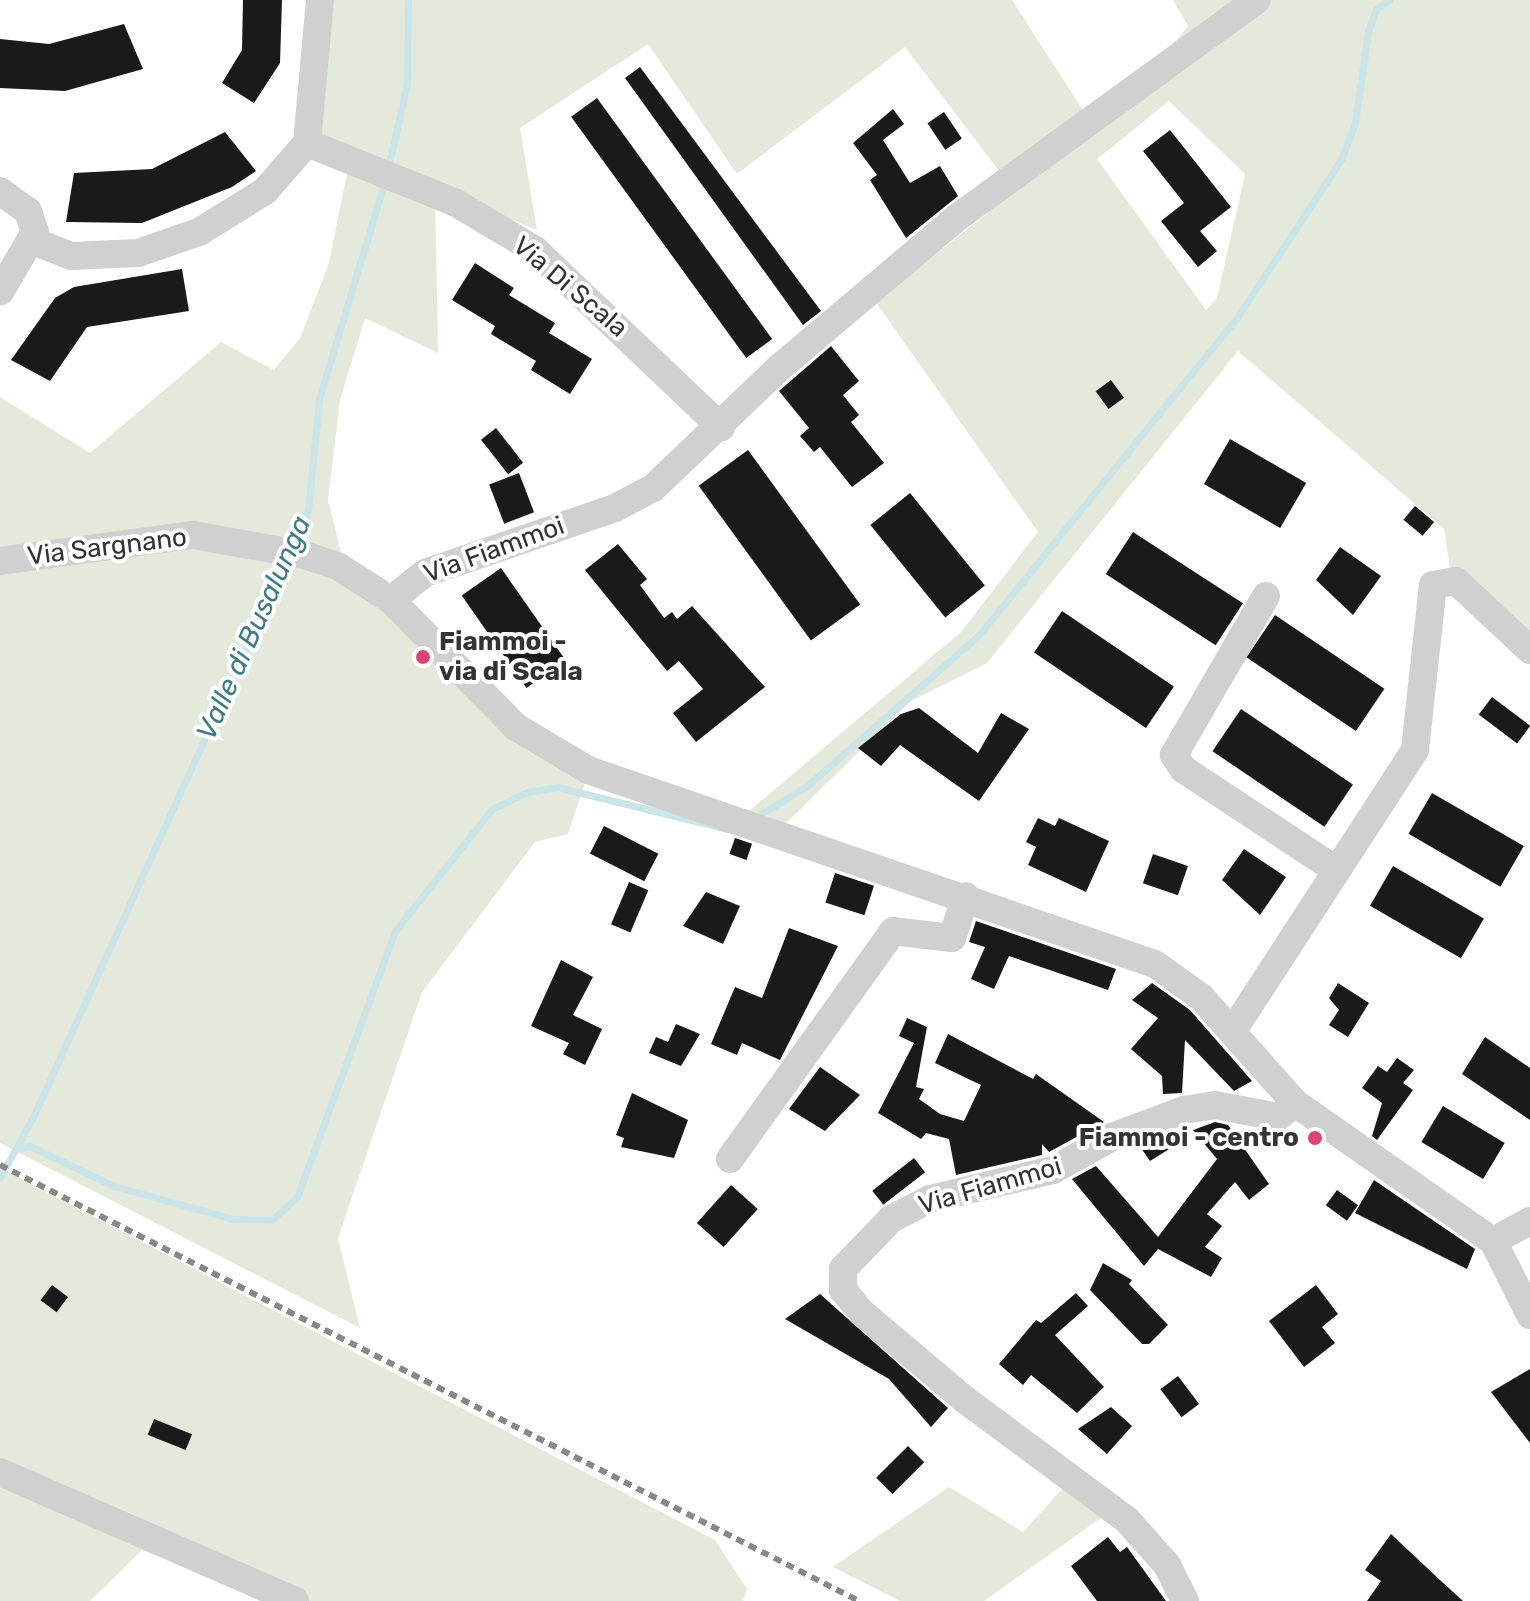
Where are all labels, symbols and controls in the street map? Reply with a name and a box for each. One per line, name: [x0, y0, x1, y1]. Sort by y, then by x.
street label: Via Di Scala: [506, 230, 634, 344]
street label: Via Fiammoi: [419, 510, 569, 590]
water label: Valle di Busalunga: [190, 511, 318, 745]
street label: Via Sargnano: [25, 522, 189, 572]
place label: Fiammoi - via di Scala: [439, 626, 583, 688]
marker: Fiammoi - via di Scala: [414, 648, 432, 666]
place label: Fiammoi - centro: [1079, 1122, 1299, 1154]
marker: Fiammoi - centro: [1306, 1129, 1324, 1147]
street label: Via Fiammoi: [915, 1151, 1065, 1221]

